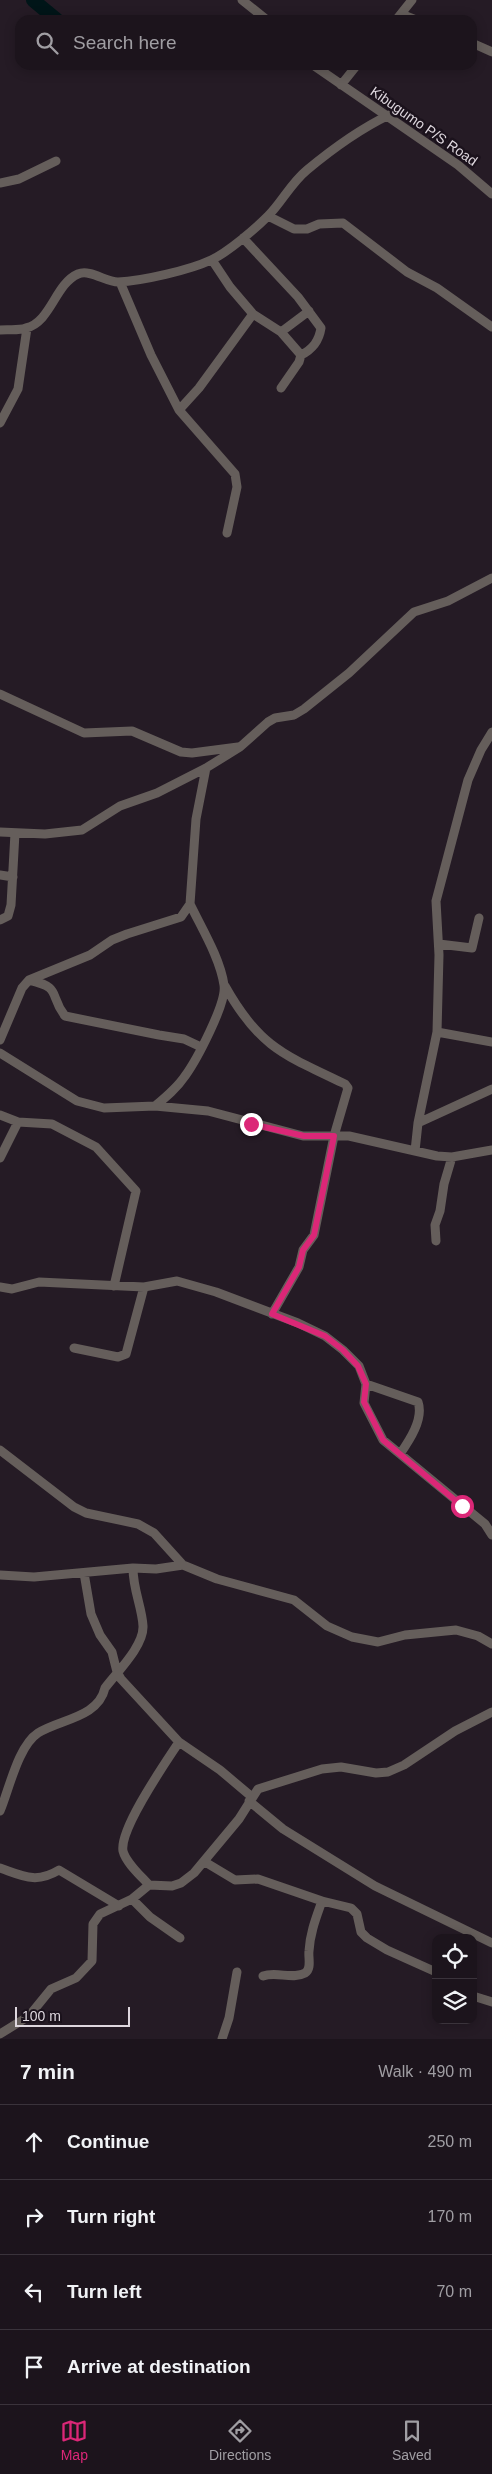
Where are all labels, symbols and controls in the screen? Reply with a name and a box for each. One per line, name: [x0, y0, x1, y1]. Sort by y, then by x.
search box: [15, 15, 477, 70]
icon: search: [33, 29, 61, 57]
text: Search here: [73, 32, 177, 53]
street label: Kibugumo P/S Road: [367, 83, 481, 169]
route end: [240, 1113, 263, 1136]
route start: [451, 1495, 474, 1518]
map controls: [432, 1934, 477, 2024]
button: locate: [432, 1934, 477, 1979]
button: layers: [432, 1979, 477, 2024]
scale bar: [15, 2004, 130, 2027]
text: 100 m: [22, 2008, 61, 2024]
text: 7 min: [20, 2060, 75, 2083]
text: Walk · 490 m: [378, 2063, 472, 2080]
icon: ahead: [20, 2128, 48, 2156]
text: Continue: [67, 2131, 149, 2152]
text: 250 m: [428, 2133, 472, 2150]
icon: right: [20, 2203, 48, 2231]
text: Turn right: [67, 2206, 155, 2227]
text: 170 m: [428, 2208, 472, 2225]
icon: left: [20, 2278, 48, 2306]
text: Turn left: [67, 2281, 142, 2302]
text: 70 m: [436, 2283, 472, 2300]
icon: arrive: [20, 2353, 48, 2381]
text: Arrive at destination: [67, 2356, 251, 2377]
tab: Map: [60, 2417, 88, 2463]
tab: Directions: [209, 2417, 271, 2463]
tab: Saved: [392, 2417, 432, 2463]

